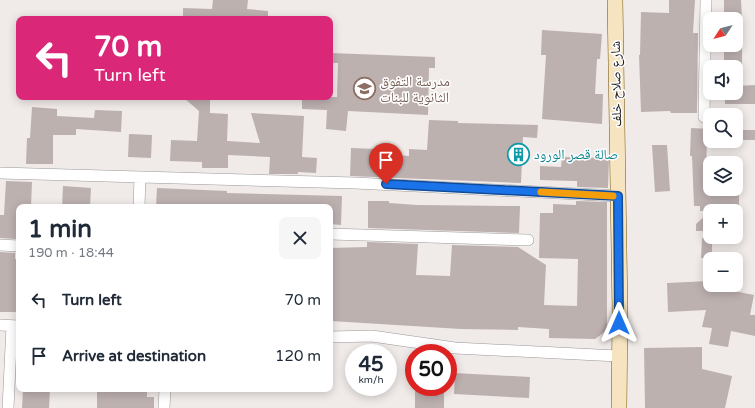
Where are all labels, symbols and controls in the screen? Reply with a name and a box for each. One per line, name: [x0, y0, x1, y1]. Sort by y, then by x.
north arrow: [703, 12, 743, 52]
map controls: [703, 12, 743, 292]
text: 70 m: [94, 30, 162, 64]
icon: left: [28, 32, 80, 84]
street label: شارع صلاح خلف: [607, 41, 626, 127]
button: sound: [703, 60, 743, 100]
text: Turn left: [94, 64, 166, 86]
place label: مدرسة التفوق الثانوية للبنات: [380, 73, 450, 106]
school or university icon: مدرسة التفوق الثانوية للبنات: [352, 76, 378, 102]
button: search: [703, 108, 743, 148]
building icon: صالة قصر الورود: [505, 141, 531, 167]
pin: [369, 143, 403, 184]
place label: صالة قصر الورود: [534, 146, 618, 163]
icon: arrive: [375, 149, 397, 171]
button: layers: [703, 156, 743, 196]
button: +: [703, 204, 743, 244]
text: 1 min: [28, 215, 92, 244]
button: close: [279, 217, 321, 259]
text: 190 m · 18:44: [28, 245, 114, 261]
button: −: [703, 252, 743, 292]
icon: left: [28, 289, 50, 311]
text: Turn left: [62, 291, 122, 309]
text: 70 m: [284, 291, 321, 309]
position arrow: [598, 302, 640, 344]
speed limit sign: 50: [405, 344, 457, 396]
icon: arrive: [28, 345, 50, 367]
text: Arrive at destination: [62, 347, 206, 365]
text: 120 m: [275, 347, 321, 365]
text: 45: [358, 353, 384, 377]
text: km/h: [358, 374, 384, 386]

